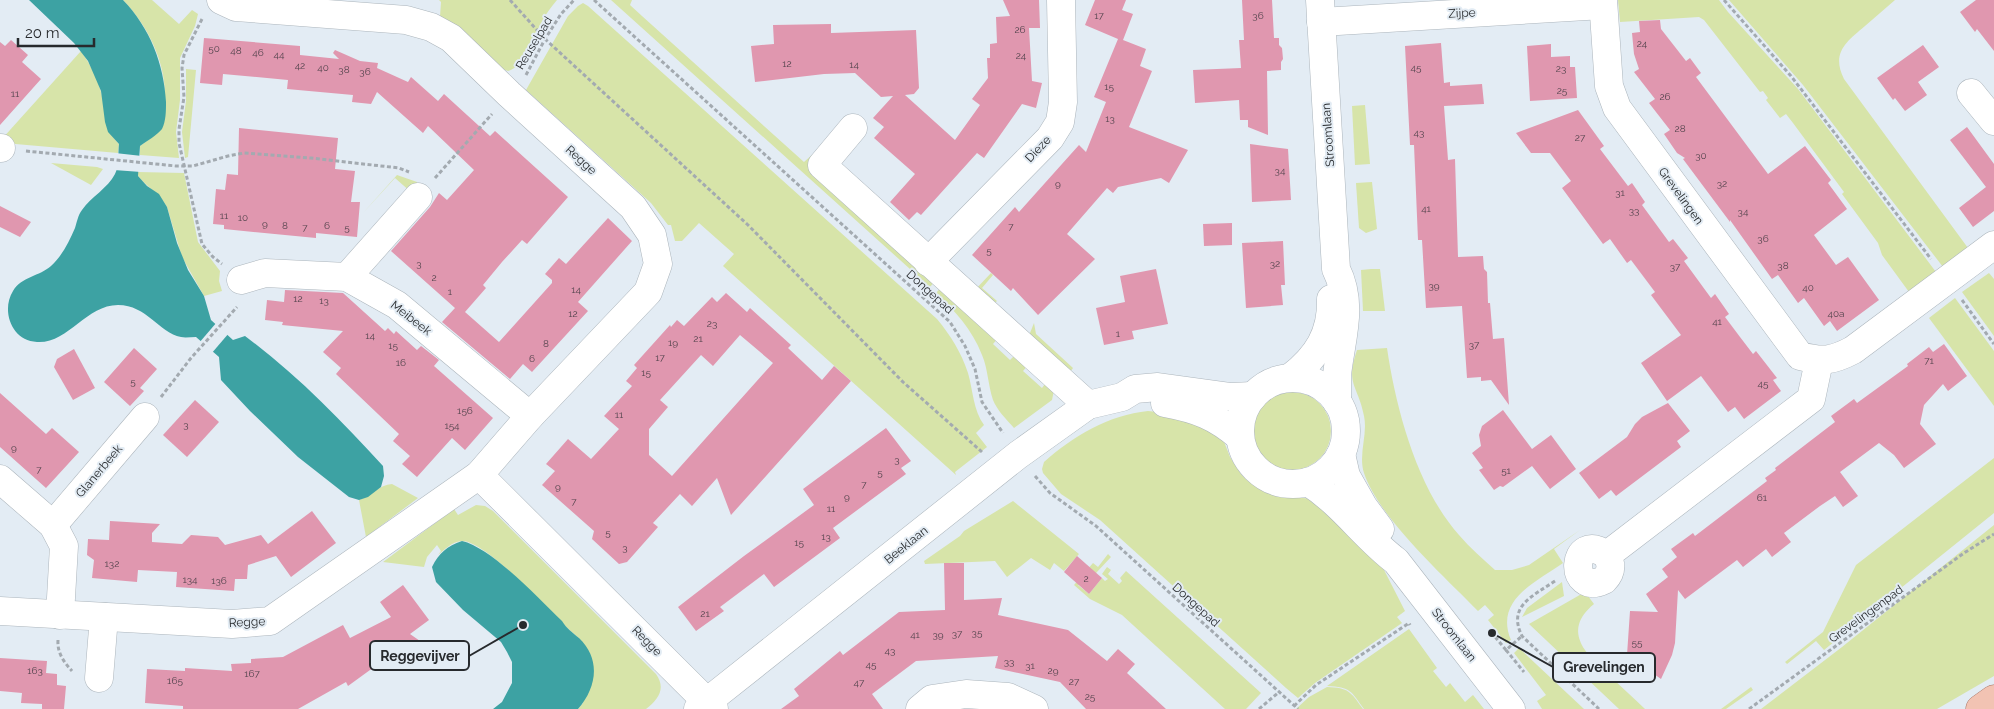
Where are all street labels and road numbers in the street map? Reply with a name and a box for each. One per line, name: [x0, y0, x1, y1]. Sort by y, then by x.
street label: Zijpe: [1448, 5, 1476, 21]
street label: Reuselpad: [513, 14, 555, 72]
street label: Stroomlaan: [1319, 103, 1337, 167]
street label: Dieze: [1022, 133, 1054, 165]
street label: Regge: [563, 143, 599, 177]
street label: Grevelingen: [1656, 165, 1706, 227]
street label: Dongepad: [904, 267, 956, 317]
street label: Meibeek: [388, 298, 435, 339]
street label: Glanerbeek: [73, 441, 125, 500]
street label: Beeklaan: [881, 523, 931, 567]
street label: Dongepad: [1170, 580, 1222, 630]
street label: Grevelingenpad: [1826, 582, 1906, 646]
street label: Stroomlaan: [1429, 606, 1479, 664]
street label: Regge: [228, 614, 266, 630]
street label: Regge: [629, 623, 665, 659]

